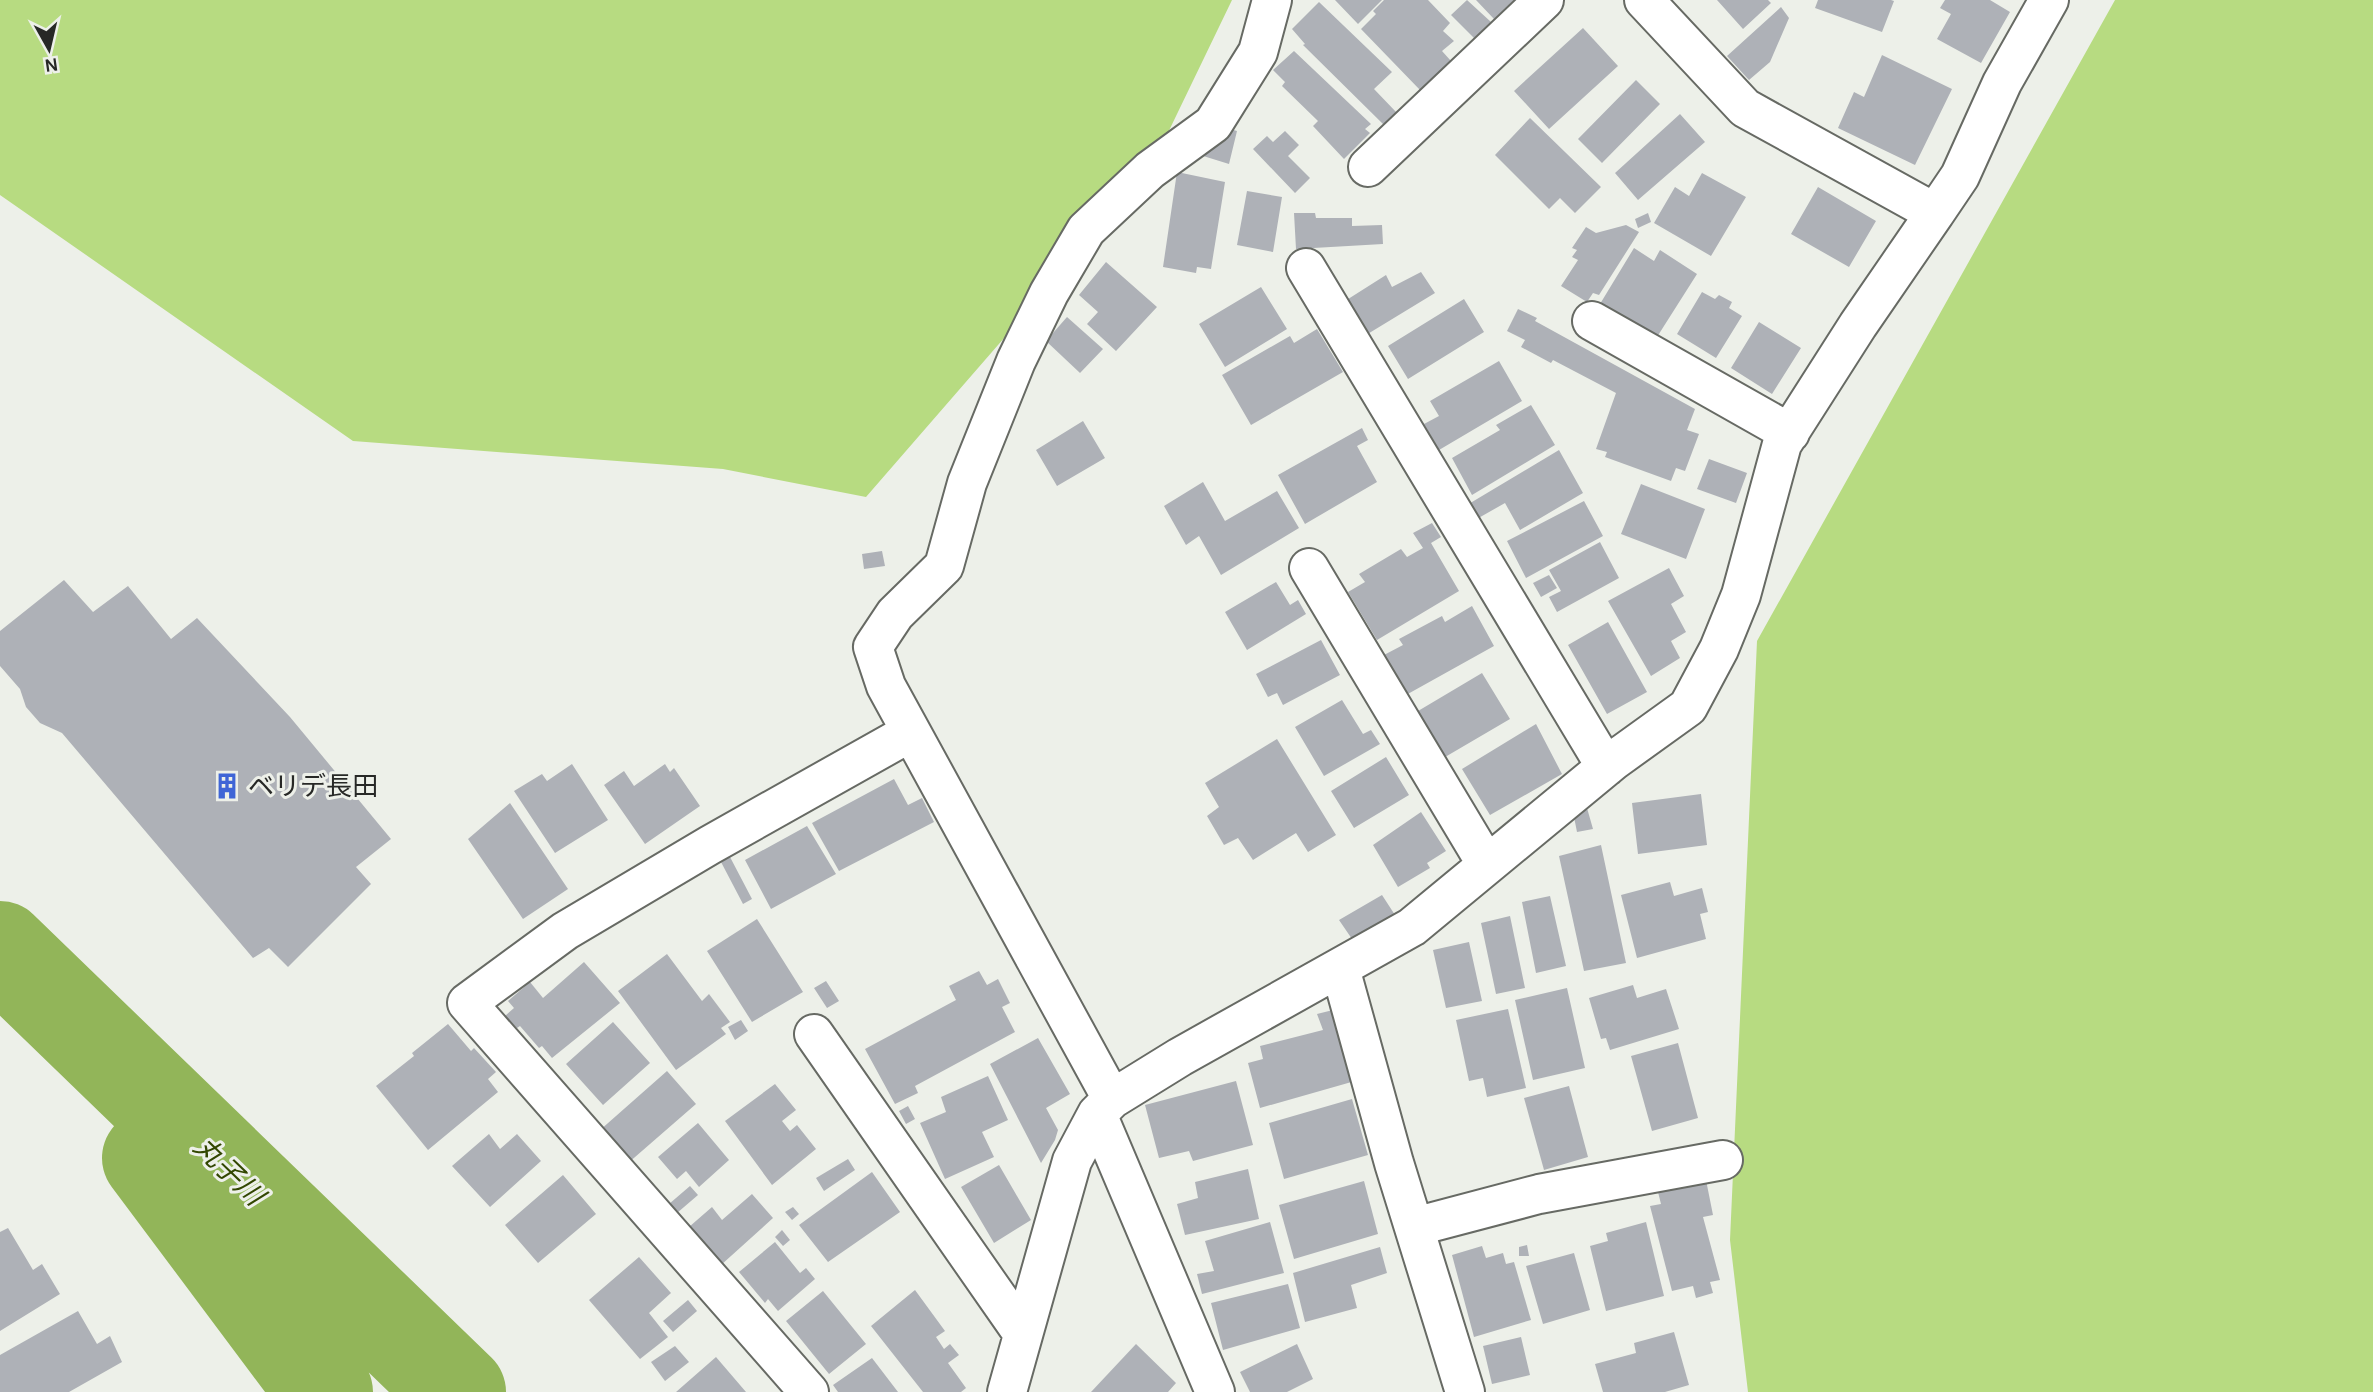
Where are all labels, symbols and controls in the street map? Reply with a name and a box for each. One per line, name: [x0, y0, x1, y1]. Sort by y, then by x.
north arrow: [14, 14, 84, 84]
text: N: [43, 53, 60, 77]
building icon: ベリデ長田: [212, 771, 242, 801]
place label: ベリデ長田: [248, 771, 378, 802]
water label: 丸子川: [187, 1130, 273, 1214]

